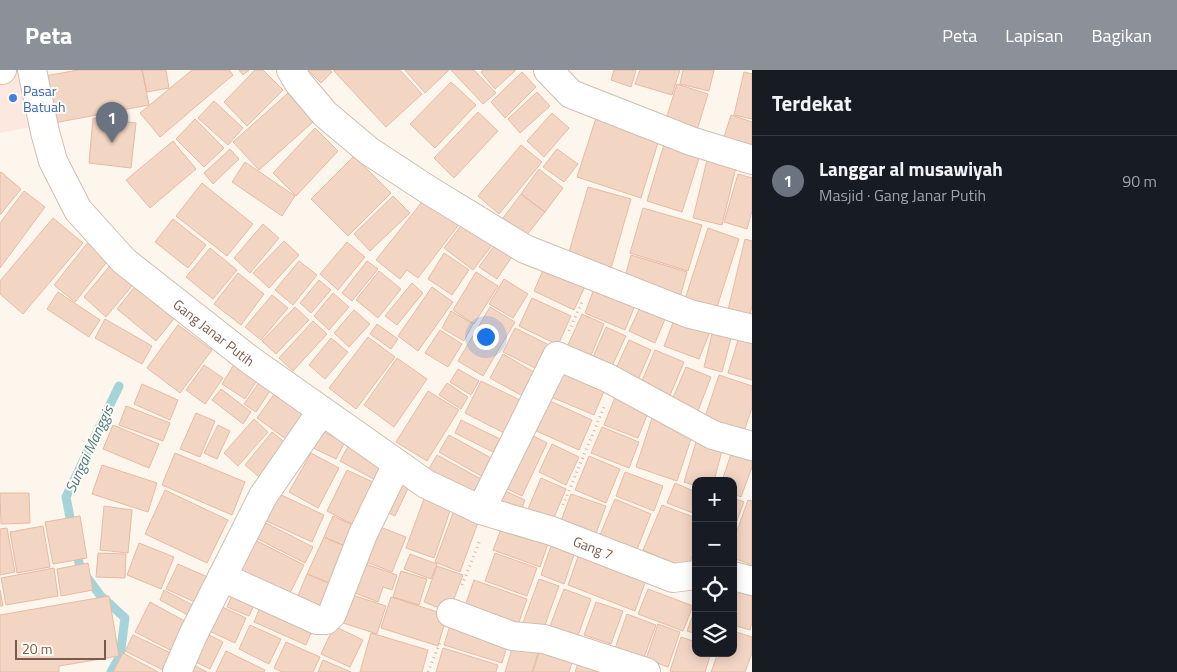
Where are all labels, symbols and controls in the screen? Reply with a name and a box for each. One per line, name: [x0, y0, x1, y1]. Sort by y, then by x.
text: Peta: [25, 17, 72, 53]
text: Peta: [942, 22, 977, 49]
text: Lapisan: [1005, 22, 1063, 49]
text: Bagikan: [1091, 22, 1152, 49]
place label: Pasar Batuah: [23, 80, 66, 117]
text: Terdekat: [772, 87, 852, 119]
marker: Pasar Batuah: [7, 92, 19, 104]
pin: 1: [96, 102, 128, 143]
text: Langgar al musawiyah: [819, 154, 1003, 183]
text: 1: [784, 169, 792, 193]
text: 90 m: [1122, 169, 1157, 193]
text: Masjid · Gang Janar Putih: [819, 183, 986, 207]
street label: Gang Janar Putih: [169, 293, 259, 371]
your location: [473, 324, 499, 350]
water label: Sungai Manggis: [59, 400, 120, 496]
map controls: [692, 477, 737, 657]
button: +: [692, 477, 737, 522]
button: −: [692, 522, 737, 567]
street label: Gang 7: [570, 530, 617, 564]
button: locate: [692, 567, 737, 612]
button: layers: [692, 612, 737, 657]
scale bar: [15, 637, 106, 660]
text: 20 m: [22, 638, 52, 659]

